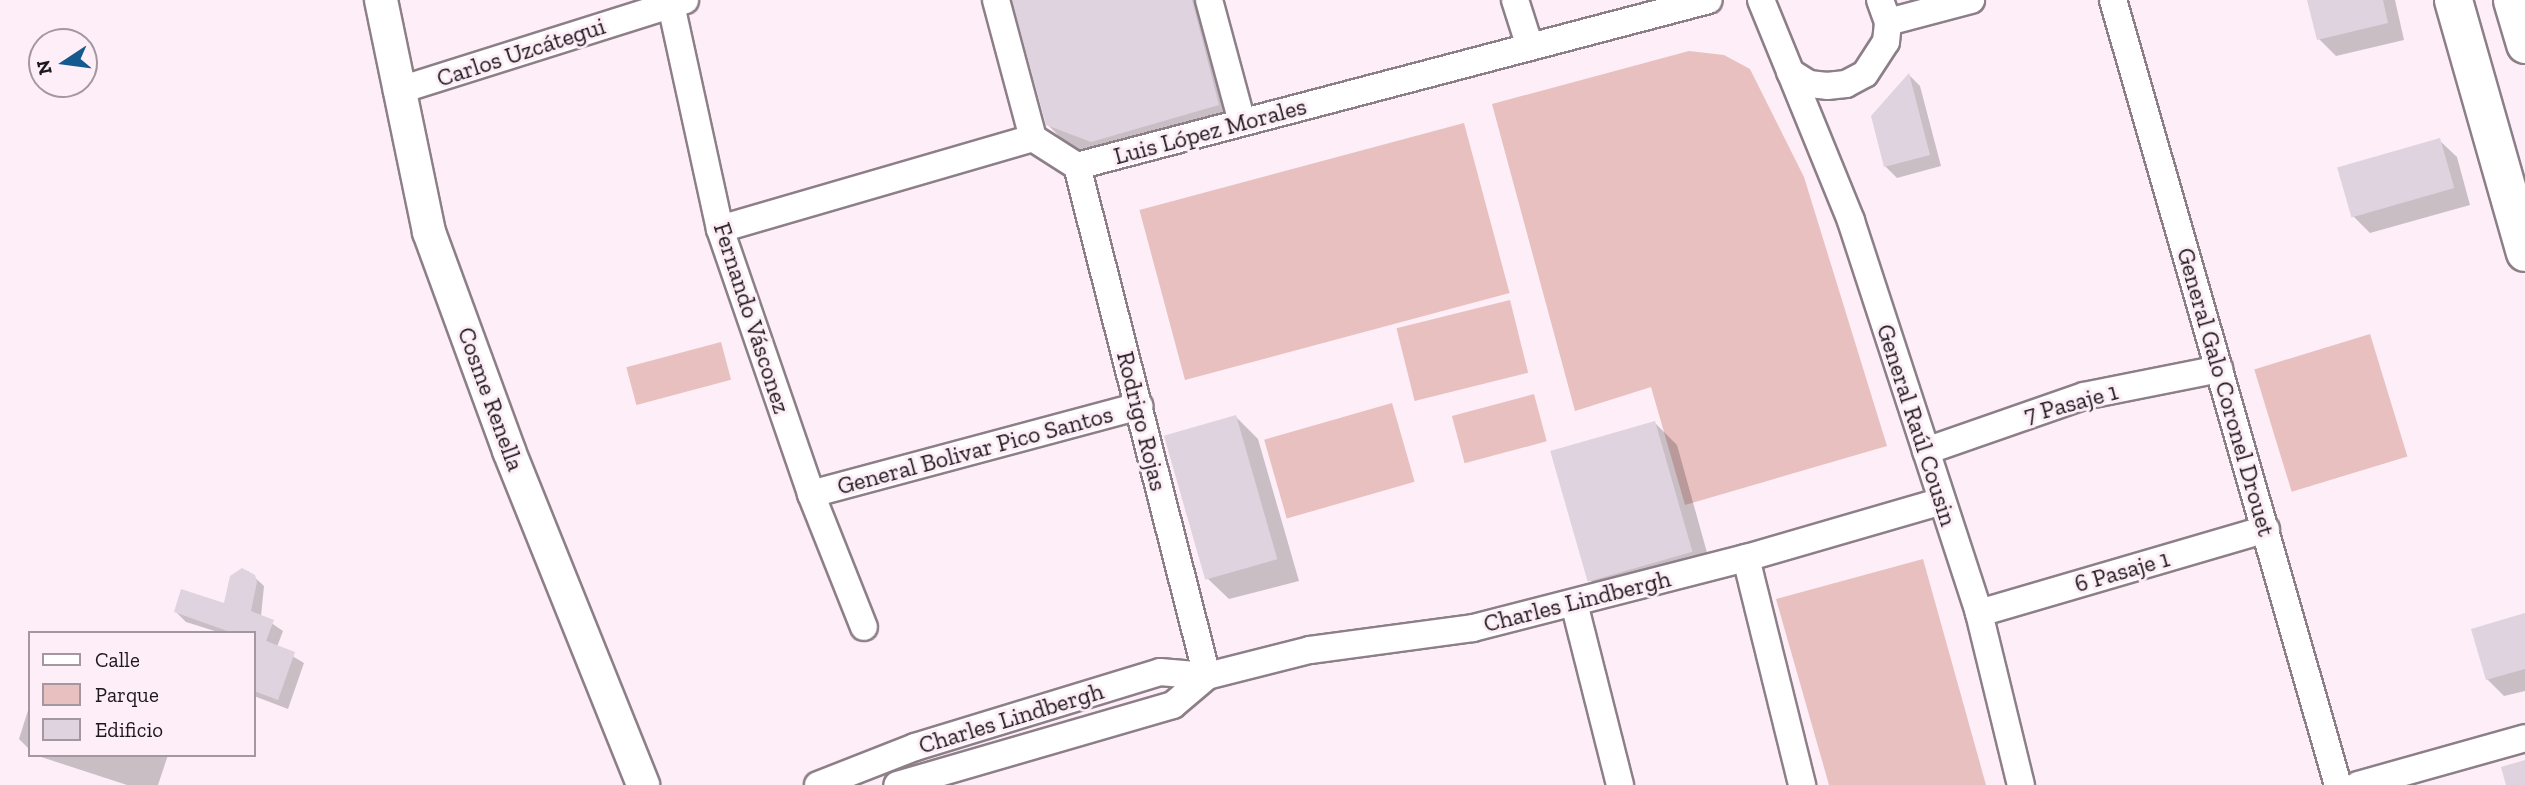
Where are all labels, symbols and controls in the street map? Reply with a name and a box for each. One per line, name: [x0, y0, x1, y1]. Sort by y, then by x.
street label: Carlos Uzcátegui: [433, 11, 609, 93]
north arrow: [28, 28, 98, 98]
text: N: [31, 58, 57, 77]
street label: Luis López Morales: [1111, 91, 1309, 171]
street label: Fernando Vásconez: [707, 218, 797, 418]
street label: General Galo Coronel Drouet: [2171, 244, 2281, 540]
street label: General Raúl Cousin: [1871, 321, 1963, 529]
street label: Cosme Renella: [452, 323, 530, 475]
street label: Rodrigo Rojas: [1111, 348, 1173, 494]
street label: 7 Pasaje 1: [2021, 377, 2121, 429]
street label: General Bolivar Pico Santos: [834, 399, 1116, 501]
street label: 6 Pasaje 1: [2071, 544, 2173, 598]
street label: Charles Lindbergh: [1481, 564, 1673, 638]
legend: [28, 631, 256, 757]
text: Calle: [95, 647, 140, 672]
street label: Charles Lindbergh: [915, 676, 1107, 760]
text: Parque: [95, 682, 159, 707]
text: Edificio: [95, 717, 163, 742]

